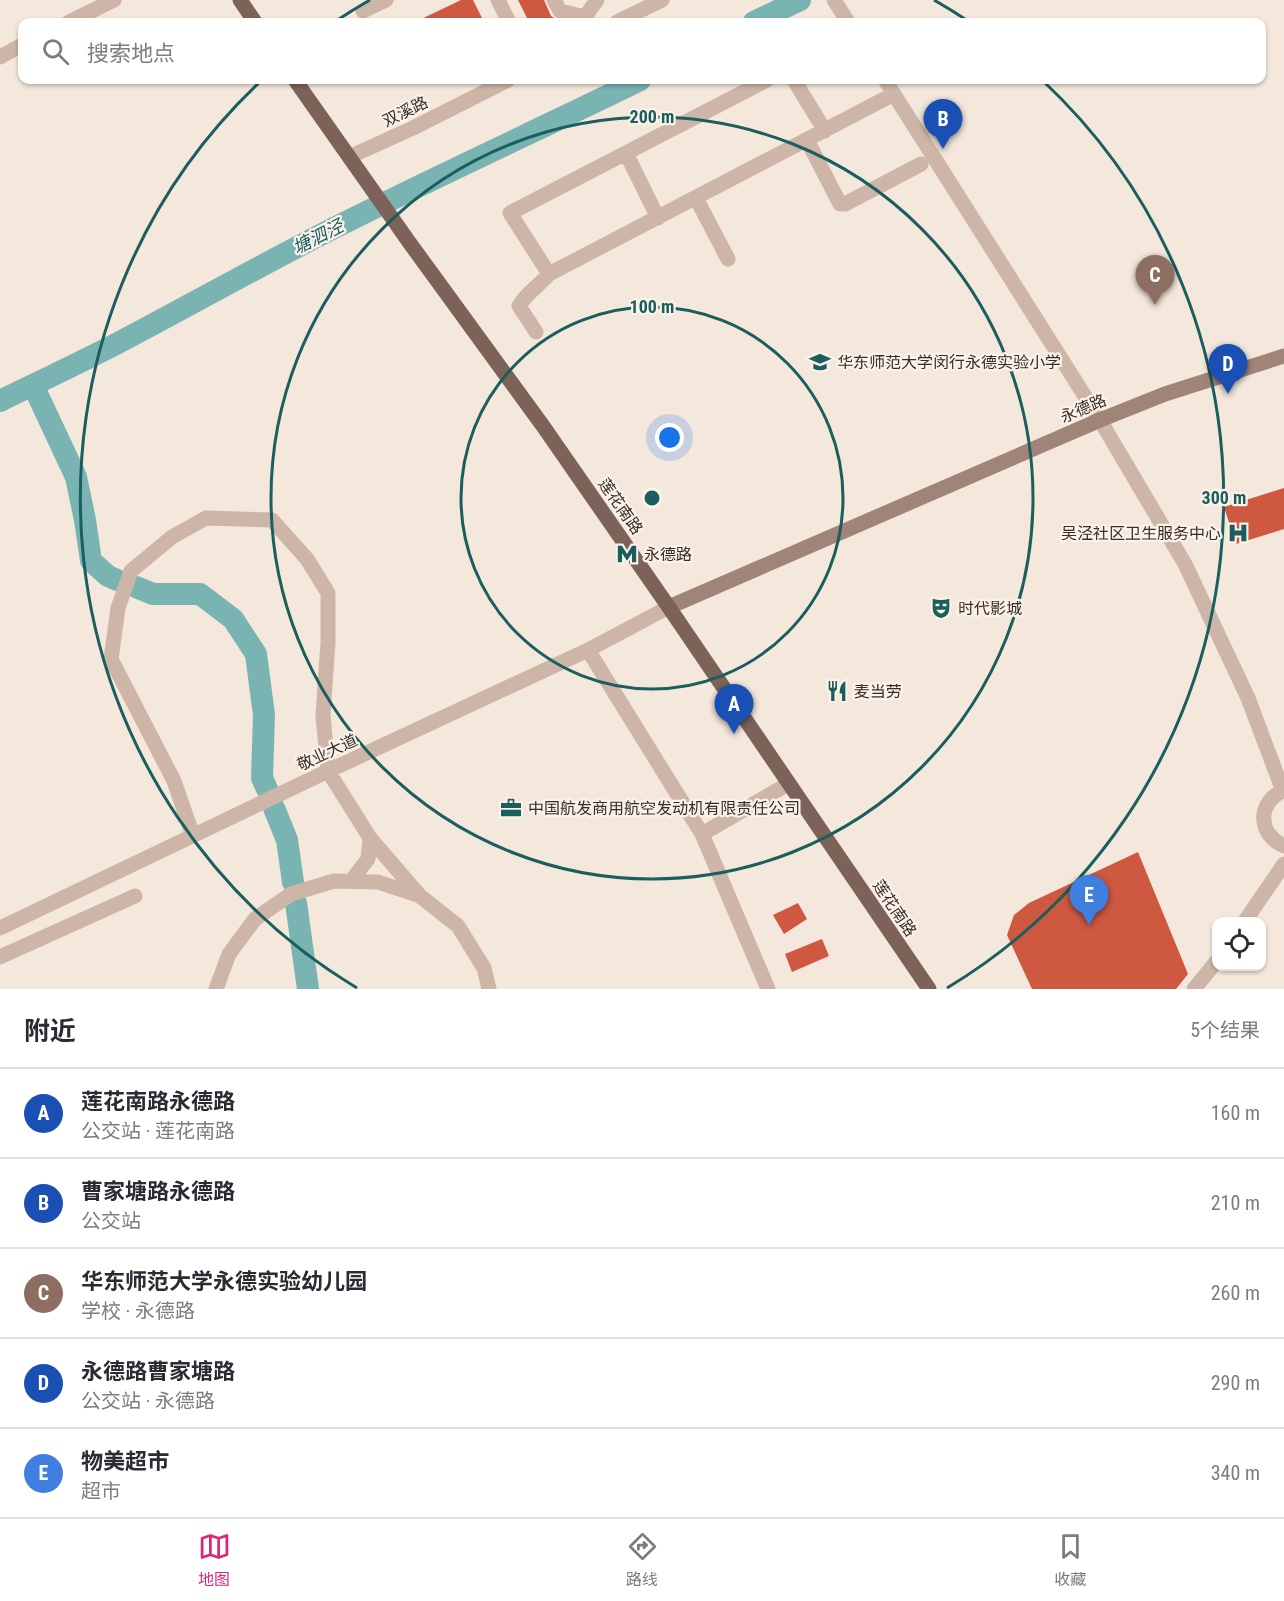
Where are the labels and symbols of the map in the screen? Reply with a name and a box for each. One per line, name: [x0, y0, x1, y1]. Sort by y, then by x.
street label: 双溪路: [379, 92, 431, 131]
pin: B: [924, 100, 962, 149]
text: 200 m: [630, 106, 674, 127]
water label: 塘泗泾: [289, 214, 348, 258]
pin: C: [1136, 256, 1174, 305]
text: 100 m: [630, 296, 674, 317]
pin: D: [1208, 344, 1248, 394]
school or university icon: 华东师范大学闵行永德实验小学: [808, 350, 832, 374]
place label: 华东师范大学闵行永德实验小学: [837, 353, 1061, 372]
street label: 永德路: [1057, 390, 1109, 427]
your location: [655, 423, 684, 452]
street label: 莲花南路: [594, 475, 647, 538]
text: 300 m: [1202, 487, 1246, 508]
centre of rings: [642, 488, 662, 508]
hospital icon: 吴泾社区卫生服务中心: [1226, 521, 1250, 545]
place label: 吴泾社区卫生服务中心: [1061, 524, 1221, 543]
metro station icon: 永德路: [615, 542, 639, 566]
place label: 永德路: [644, 545, 692, 564]
theatre icon: 时代影城: [929, 596, 953, 620]
place label: 时代影城: [958, 599, 1022, 618]
restaurant icon: 麦当劳: [825, 679, 849, 703]
place label: 麦当劳: [854, 682, 902, 701]
pin: A: [714, 684, 754, 734]
street label: 敬业大道: [294, 730, 360, 775]
office icon: 中国航发商用航空发动机有限责任公司: [499, 796, 523, 820]
place label: 中国航发商用航空发动机有限责任公司: [528, 799, 800, 818]
street label: 莲花南路: [869, 876, 920, 940]
pin: E: [1070, 876, 1108, 925]

